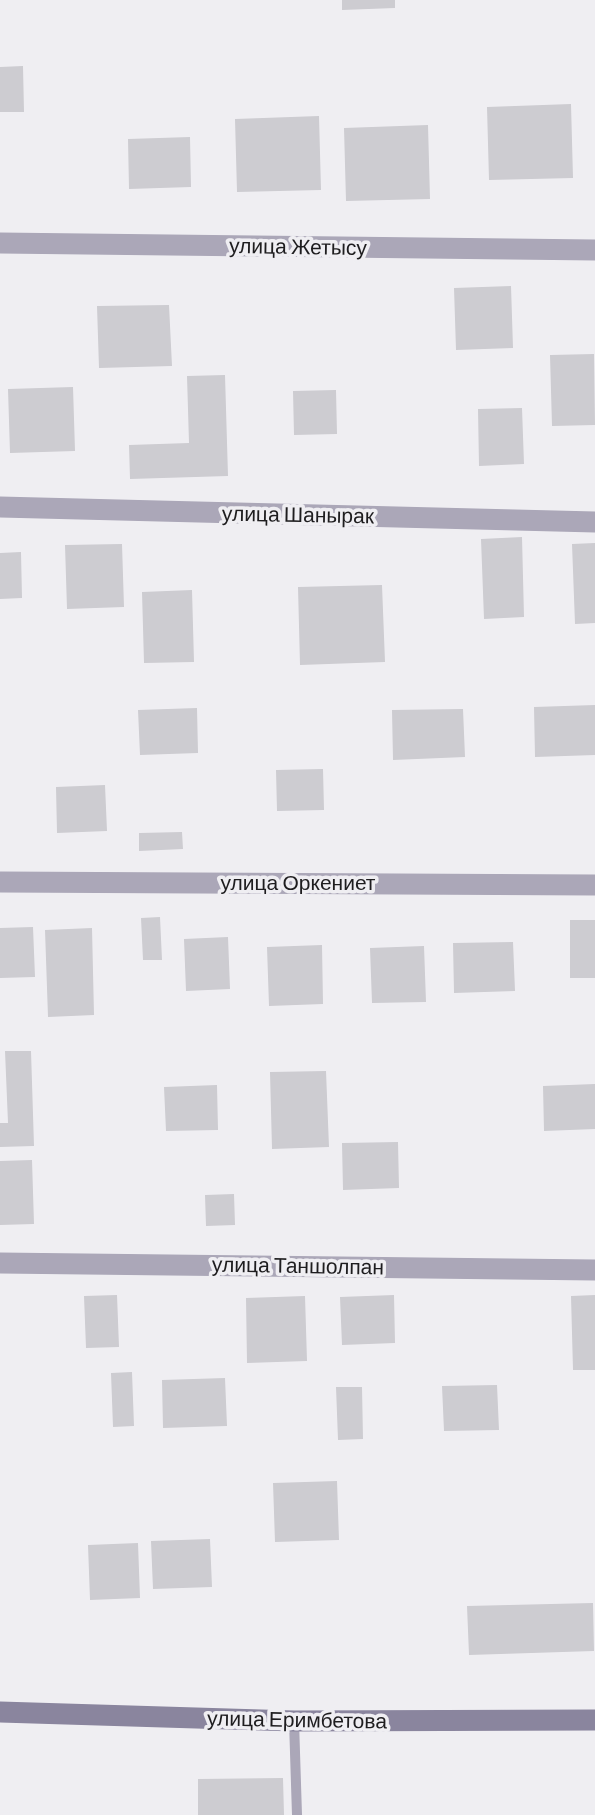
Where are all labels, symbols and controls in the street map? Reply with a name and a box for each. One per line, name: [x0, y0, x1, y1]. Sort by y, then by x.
street label: улица Жетысу: [229, 233, 367, 261]
street label: улица Шанырак: [222, 501, 374, 529]
street label: улица Оркениет: [221, 870, 375, 896]
street label: улица Таншолпан: [212, 1252, 384, 1280]
street label: улица Еримбетова: [207, 1706, 387, 1734]

